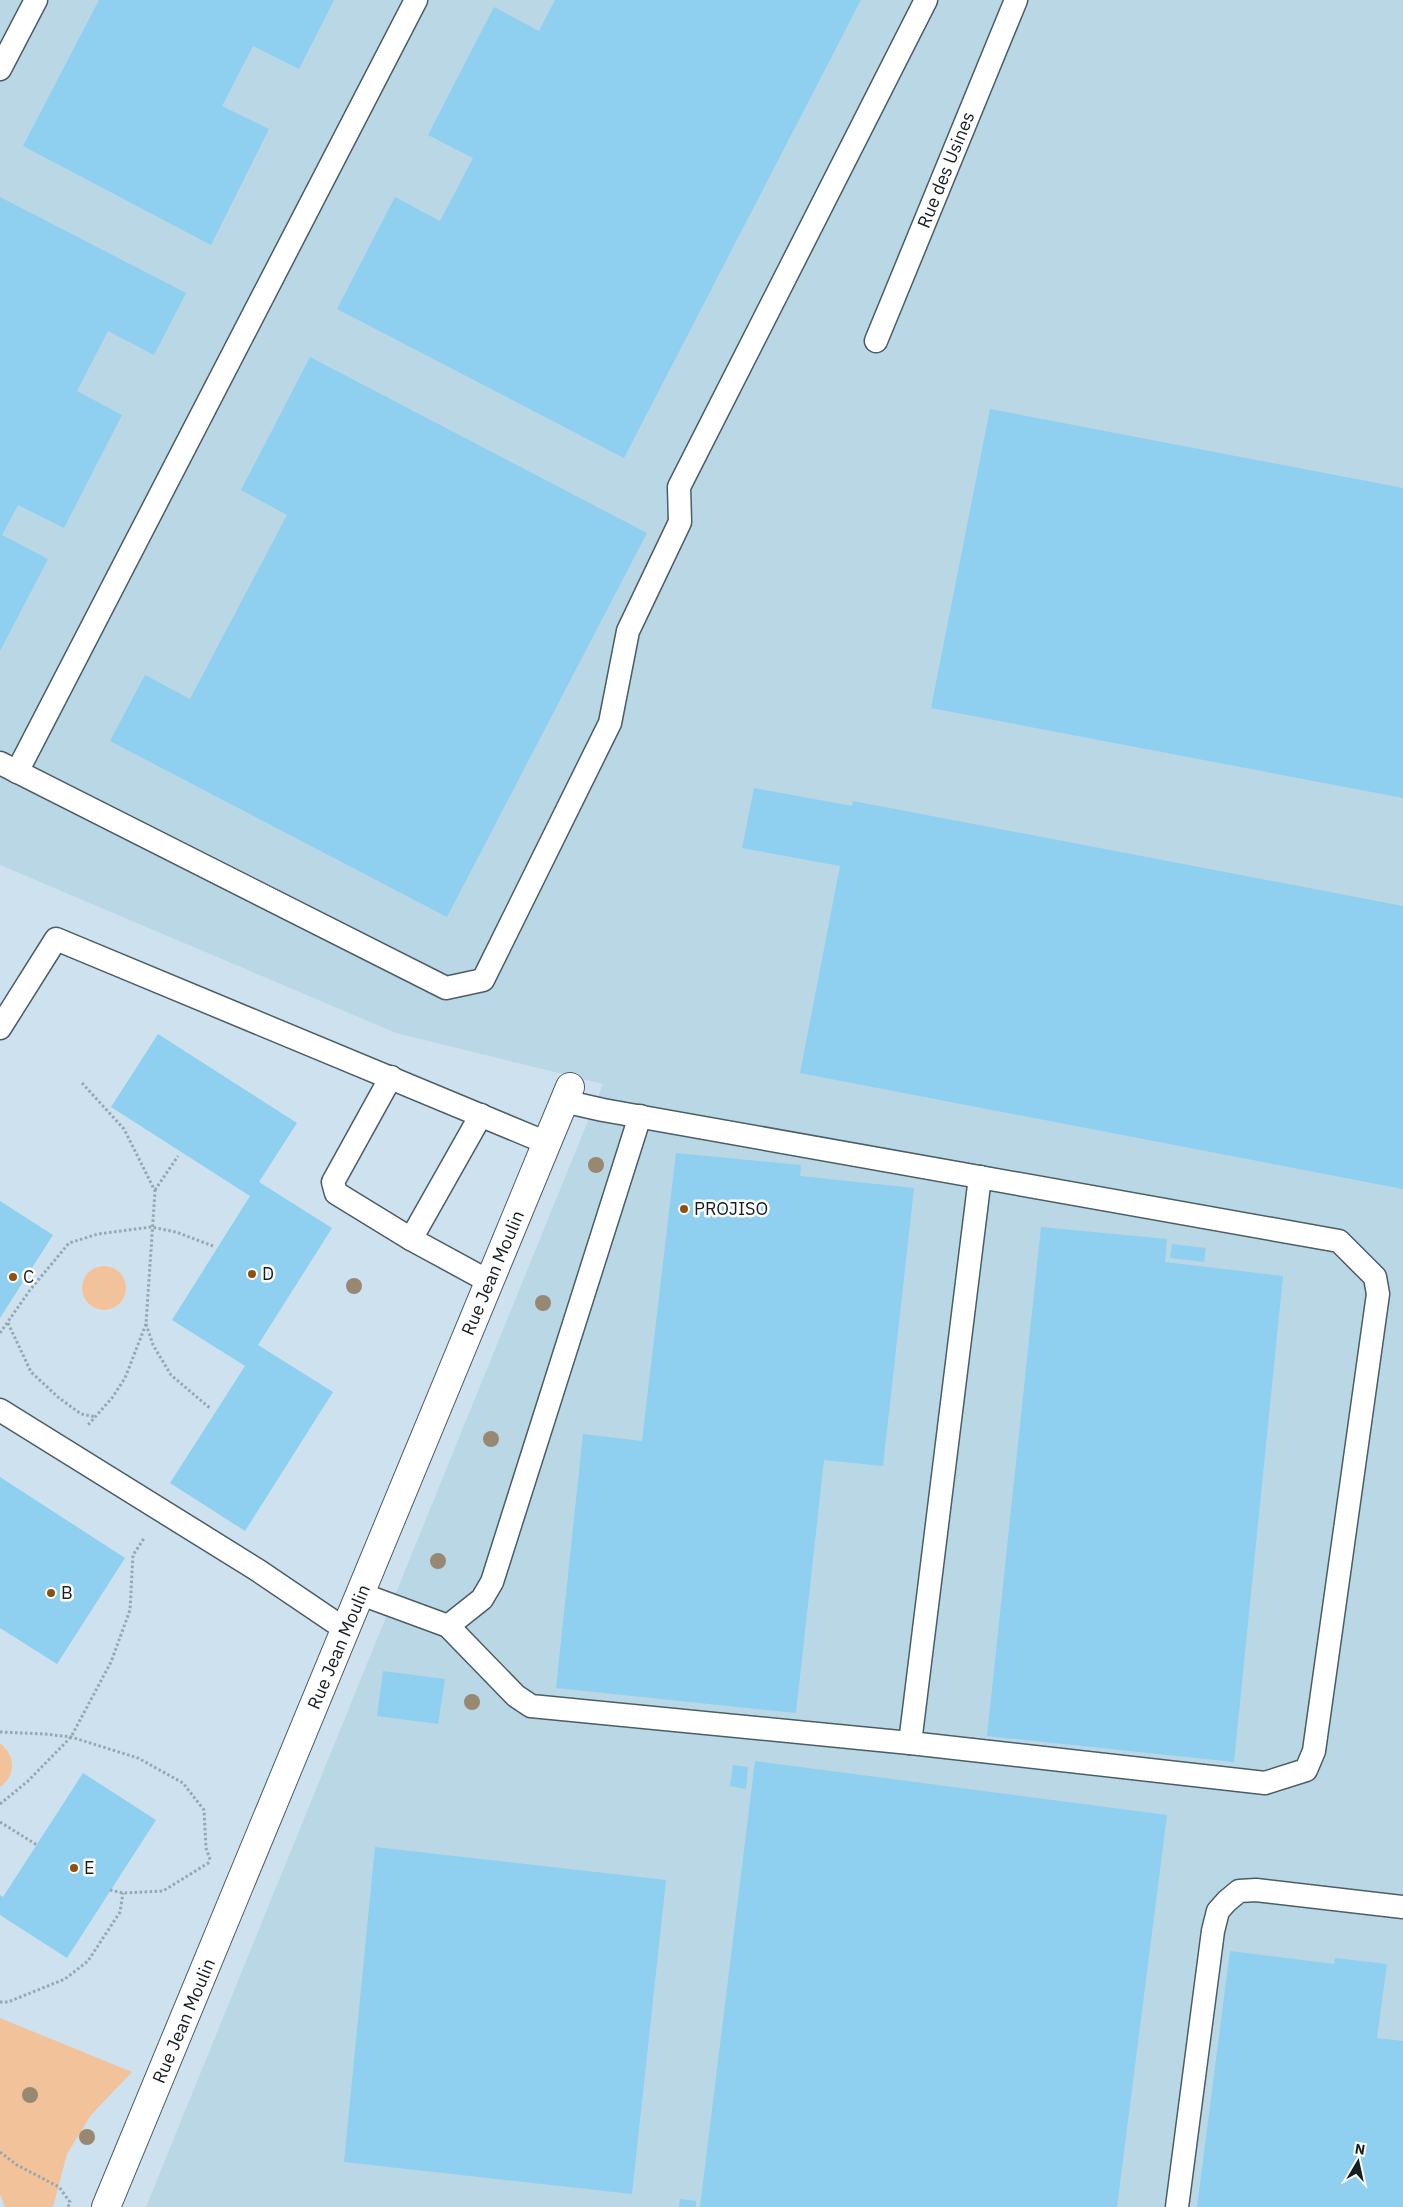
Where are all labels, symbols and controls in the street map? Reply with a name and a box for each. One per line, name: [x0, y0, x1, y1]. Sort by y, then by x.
street label: Rue des Usines: [912, 108, 979, 231]
place label: PROJISO: [694, 1197, 768, 1220]
marker: PROJISO: [678, 1203, 690, 1215]
street label: Rue Jean Moulin: [456, 1207, 529, 1339]
place label: D: [262, 1262, 274, 1285]
place label: C: [23, 1265, 34, 1288]
marker: D: [246, 1268, 258, 1280]
marker: C: [7, 1271, 19, 1283]
place label: B: [61, 1581, 73, 1604]
street label: Rue Jean Moulin: [302, 1581, 375, 1713]
marker: B: [45, 1587, 57, 1599]
place label: E: [84, 1856, 95, 1879]
marker: E: [68, 1862, 80, 1874]
street label: Rue Jean Moulin: [147, 1955, 220, 2087]
north arrow: [1333, 2137, 1383, 2187]
text: N: [1354, 2139, 1366, 2159]

